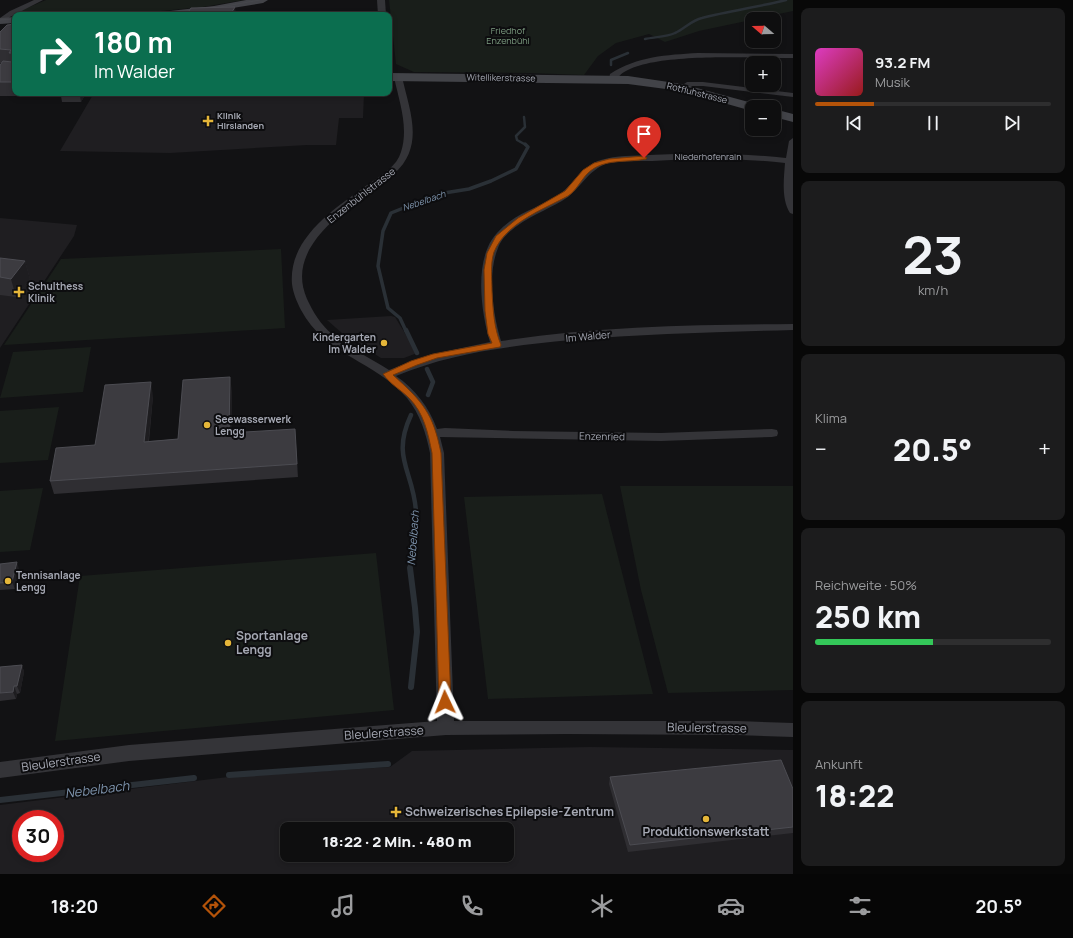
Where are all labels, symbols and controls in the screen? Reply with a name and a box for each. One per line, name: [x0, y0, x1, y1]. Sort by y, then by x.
north arrow: [745, 12, 781, 48]
map controls: [745, 12, 781, 136]
text: 180 m: [94, 23, 173, 61]
park label: Friedhof Enzenbühl: [486, 24, 530, 47]
icon: right: [28, 28, 80, 80]
text: 93.2 FM: [875, 52, 930, 73]
button: +: [745, 56, 781, 92]
text: Im Walder: [94, 59, 175, 83]
street label: Witellikerstrasse: [466, 70, 536, 85]
text: Musik: [875, 73, 910, 91]
street label: Rotfluhstrasse: [665, 79, 729, 106]
button: −: [745, 100, 781, 136]
place label: Klinik Hirslanden: [217, 109, 264, 132]
icon: previous: [843, 112, 865, 134]
icon: pause: [922, 112, 944, 134]
icon: next: [1001, 112, 1023, 134]
marker: Klinik Hirslanden: [202, 115, 214, 127]
pin: [627, 117, 661, 158]
icon: arrive: [633, 123, 655, 145]
street label: Niederhofenrain: [674, 150, 742, 163]
street label: Enzenbühlstrasse: [324, 164, 398, 226]
water label: Nebelbach: [401, 187, 448, 214]
text: 23: [902, 219, 964, 290]
place label: Schulthess Klinik: [28, 279, 84, 305]
text: km/h: [918, 281, 948, 299]
marker: Schulthess Klinik: [13, 286, 25, 298]
street label: Im Walder: [565, 327, 611, 345]
place label: Kindergarten Im Walder: [312, 330, 376, 356]
marker: Kindergarten Im Walder: [379, 338, 389, 348]
text: Klima: [815, 409, 847, 427]
place label: Seewasserwerk Lengg: [215, 412, 292, 438]
marker: Seewasserwerk Lengg: [202, 420, 212, 430]
street label: Enzenried: [579, 429, 625, 443]
text: 20.5°: [893, 429, 972, 470]
text: −: [815, 434, 827, 464]
text: +: [1038, 434, 1051, 464]
water label: Nebelbach: [403, 510, 422, 566]
place label: Tennisanlage Lengg: [16, 568, 81, 594]
marker: Tennisanlage Lengg: [3, 576, 13, 586]
text: Reichweite · 50%: [815, 576, 917, 594]
text: 250 km: [815, 596, 921, 637]
place label: Sportanlage Lengg: [236, 627, 308, 658]
marker: Sportanlage Lengg: [223, 638, 233, 648]
position arrow: [424, 681, 466, 723]
street label: Bleulerstrasse: [667, 718, 747, 737]
street label: Bleulerstrasse: [344, 721, 424, 744]
street label: Bleulerstrasse: [20, 748, 102, 775]
text: Ankunft: [815, 755, 863, 773]
text: 18:22: [815, 775, 894, 816]
water label: Nebelbach: [64, 776, 131, 802]
place label: Schweizerisches Epilepsie-Zentrum: [405, 803, 614, 820]
marker: Schweizerisches Epilepsie-Zentrum: [390, 806, 402, 818]
speed limit sign: 30: [12, 810, 64, 862]
marker: Produktionswerkstatt: [701, 814, 711, 824]
place label: Produktionswerkstatt: [643, 823, 770, 840]
text: 18:22 · 2 Min. · 480 m: [322, 831, 472, 852]
icon: directions: [200, 892, 228, 920]
icon: music: [329, 892, 357, 920]
icon: phone: [458, 892, 486, 920]
icon: climate: [588, 892, 616, 920]
icon: car: [717, 892, 745, 920]
icon: filters: [846, 892, 874, 920]
text: 18:20: [51, 894, 98, 918]
text: 20.5°: [976, 894, 1022, 918]

